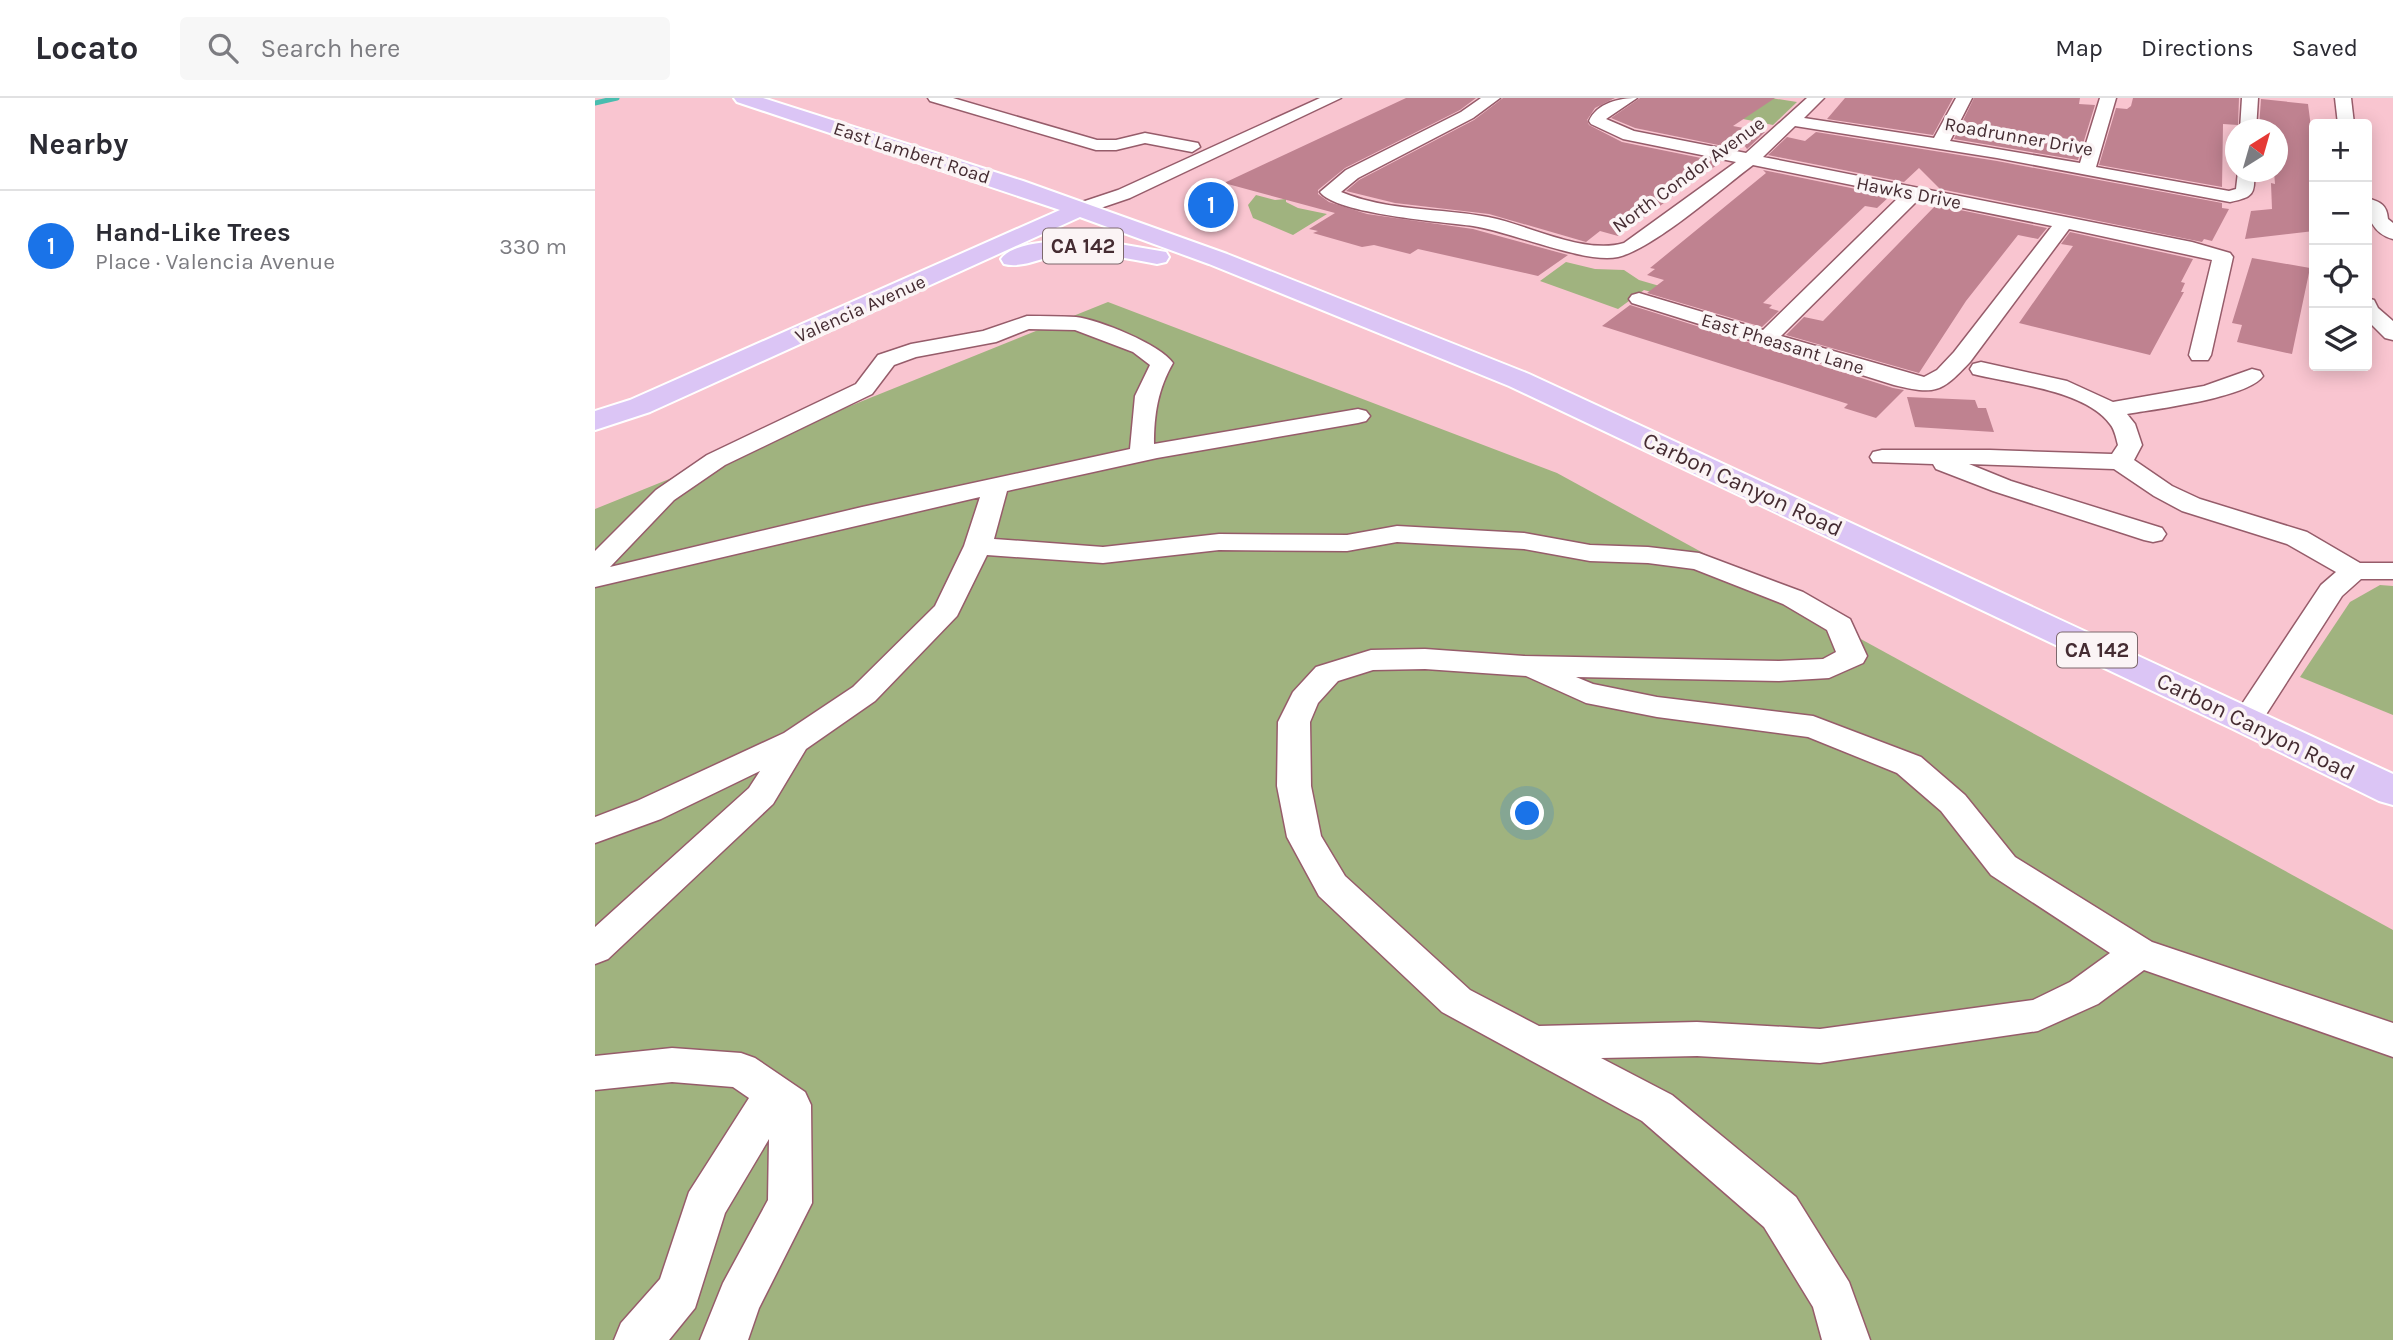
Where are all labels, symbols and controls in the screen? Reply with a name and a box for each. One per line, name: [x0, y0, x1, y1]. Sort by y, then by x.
search box: [180, 17, 670, 80]
text: Locato: [35, 29, 138, 67]
icon: search: [204, 29, 242, 67]
text: Search here: [260, 33, 400, 64]
text: Map: [2055, 34, 2103, 62]
text: Directions: [2141, 34, 2254, 62]
text: Saved: [2292, 34, 2358, 62]
street label: North Condor Avenue: [1608, 112, 1769, 237]
street label: Roadrunner Drive: [1943, 113, 2095, 161]
street label: East Lambert Road: [831, 117, 993, 189]
north arrow: [2225, 119, 2288, 182]
map controls: [2309, 119, 2372, 371]
button: +: [2309, 119, 2372, 182]
text: Nearby: [28, 126, 128, 162]
street label: Hawks Drive: [1854, 172, 1963, 214]
pin: 1: [1188, 179, 1234, 231]
button: −: [2309, 182, 2372, 245]
text: Hand-Like Trees: [95, 217, 291, 248]
road number: CA 142: [1043, 228, 1123, 264]
text: 1: [47, 233, 55, 260]
text: 330 m: [499, 233, 567, 260]
button: locate: [2309, 245, 2372, 308]
text: Place · Valencia Avenue: [95, 248, 335, 275]
street label: Valencia Avenue: [792, 270, 929, 347]
button: layers: [2309, 308, 2372, 371]
street label: East Pheasant Lane: [1699, 309, 1867, 379]
street label: Carbon Canyon Road: [1639, 426, 1847, 543]
road number: CA 142: [2057, 632, 2137, 668]
street label: Carbon Canyon Road: [2152, 667, 2359, 786]
your location: [1510, 796, 1544, 830]

